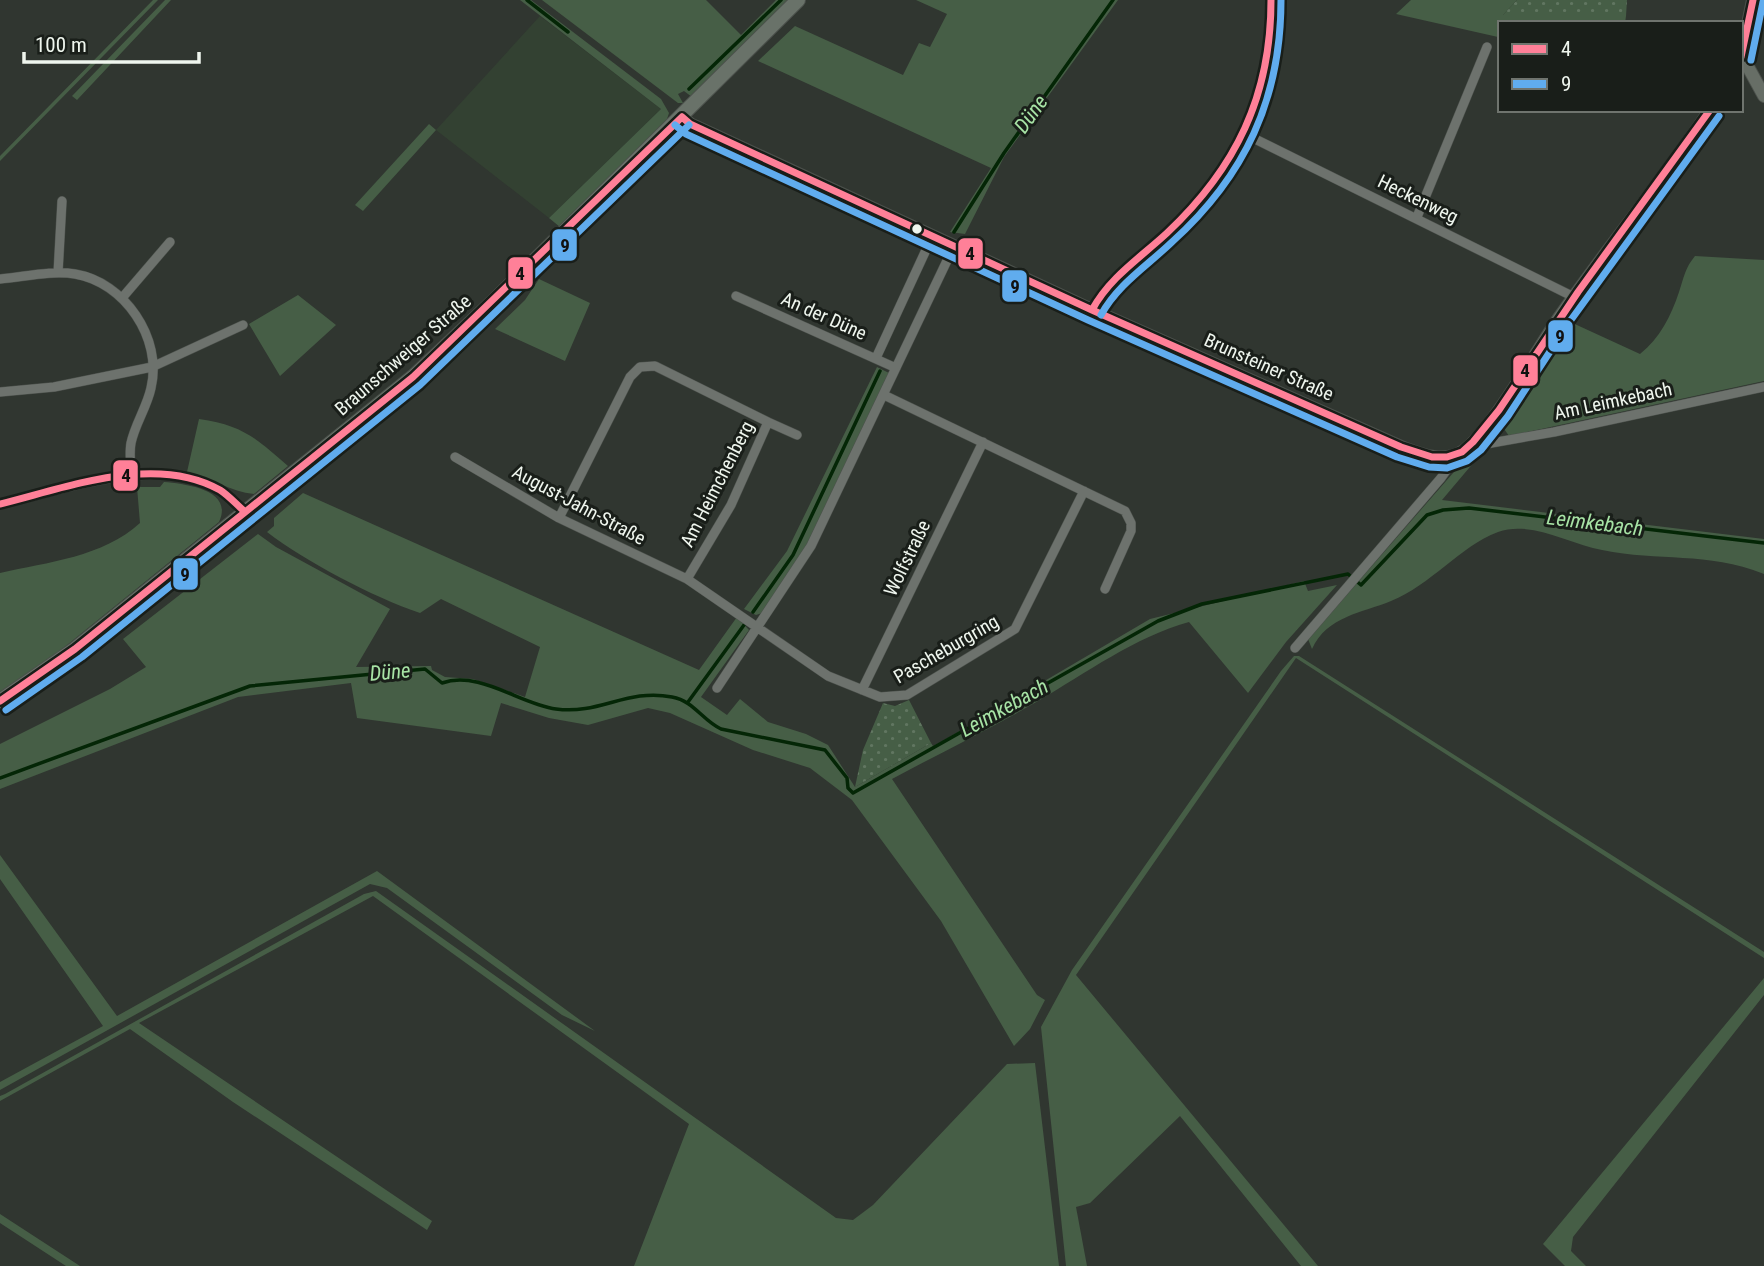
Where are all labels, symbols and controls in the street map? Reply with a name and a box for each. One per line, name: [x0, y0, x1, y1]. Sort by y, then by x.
scale bar: [24, 21, 200, 65]
legend: [1498, 21, 1743, 112]
text: 100 m: [35, 33, 87, 57]
text: 4: [1561, 37, 1571, 61]
text: 9: [1561, 72, 1571, 96]
water label: Düne: [1009, 90, 1053, 138]
street label: Heckenweg: [1374, 170, 1462, 228]
unlabelled marker: [910, 222, 924, 236]
line badge: 9: [551, 228, 578, 262]
text: 9: [560, 234, 570, 257]
line badge: 4: [957, 237, 984, 270]
text: 4: [965, 242, 975, 265]
line badge: 4: [507, 256, 534, 290]
text: 4: [515, 262, 525, 285]
line badge: 9: [1001, 269, 1028, 303]
text: 9: [1010, 275, 1020, 298]
street label: An der Düne: [778, 287, 870, 345]
street label: Braunschweiger Straße: [330, 290, 476, 420]
line badge: 9: [1547, 319, 1574, 353]
text: 9: [1555, 325, 1565, 348]
street label: Brunsteiner Straße: [1201, 328, 1337, 406]
line badge: 4: [1512, 354, 1539, 387]
text: 4: [1520, 359, 1530, 382]
street label: Am Leimkebach: [1552, 377, 1674, 425]
street label: Am Heimchenberg: [675, 417, 759, 551]
line badge: 4: [112, 459, 139, 492]
street label: August-Jahn-Straße: [508, 460, 650, 550]
text: 4: [121, 464, 131, 487]
water label: Leimkebach: [1545, 505, 1645, 541]
street label: Wolfstraße: [879, 516, 935, 600]
line badge: 9: [172, 557, 199, 591]
text: 9: [180, 563, 190, 586]
street label: Pascheburgring: [889, 610, 1003, 688]
water label: Düne: [369, 658, 411, 686]
water label: Leimkebach: [956, 674, 1052, 742]

